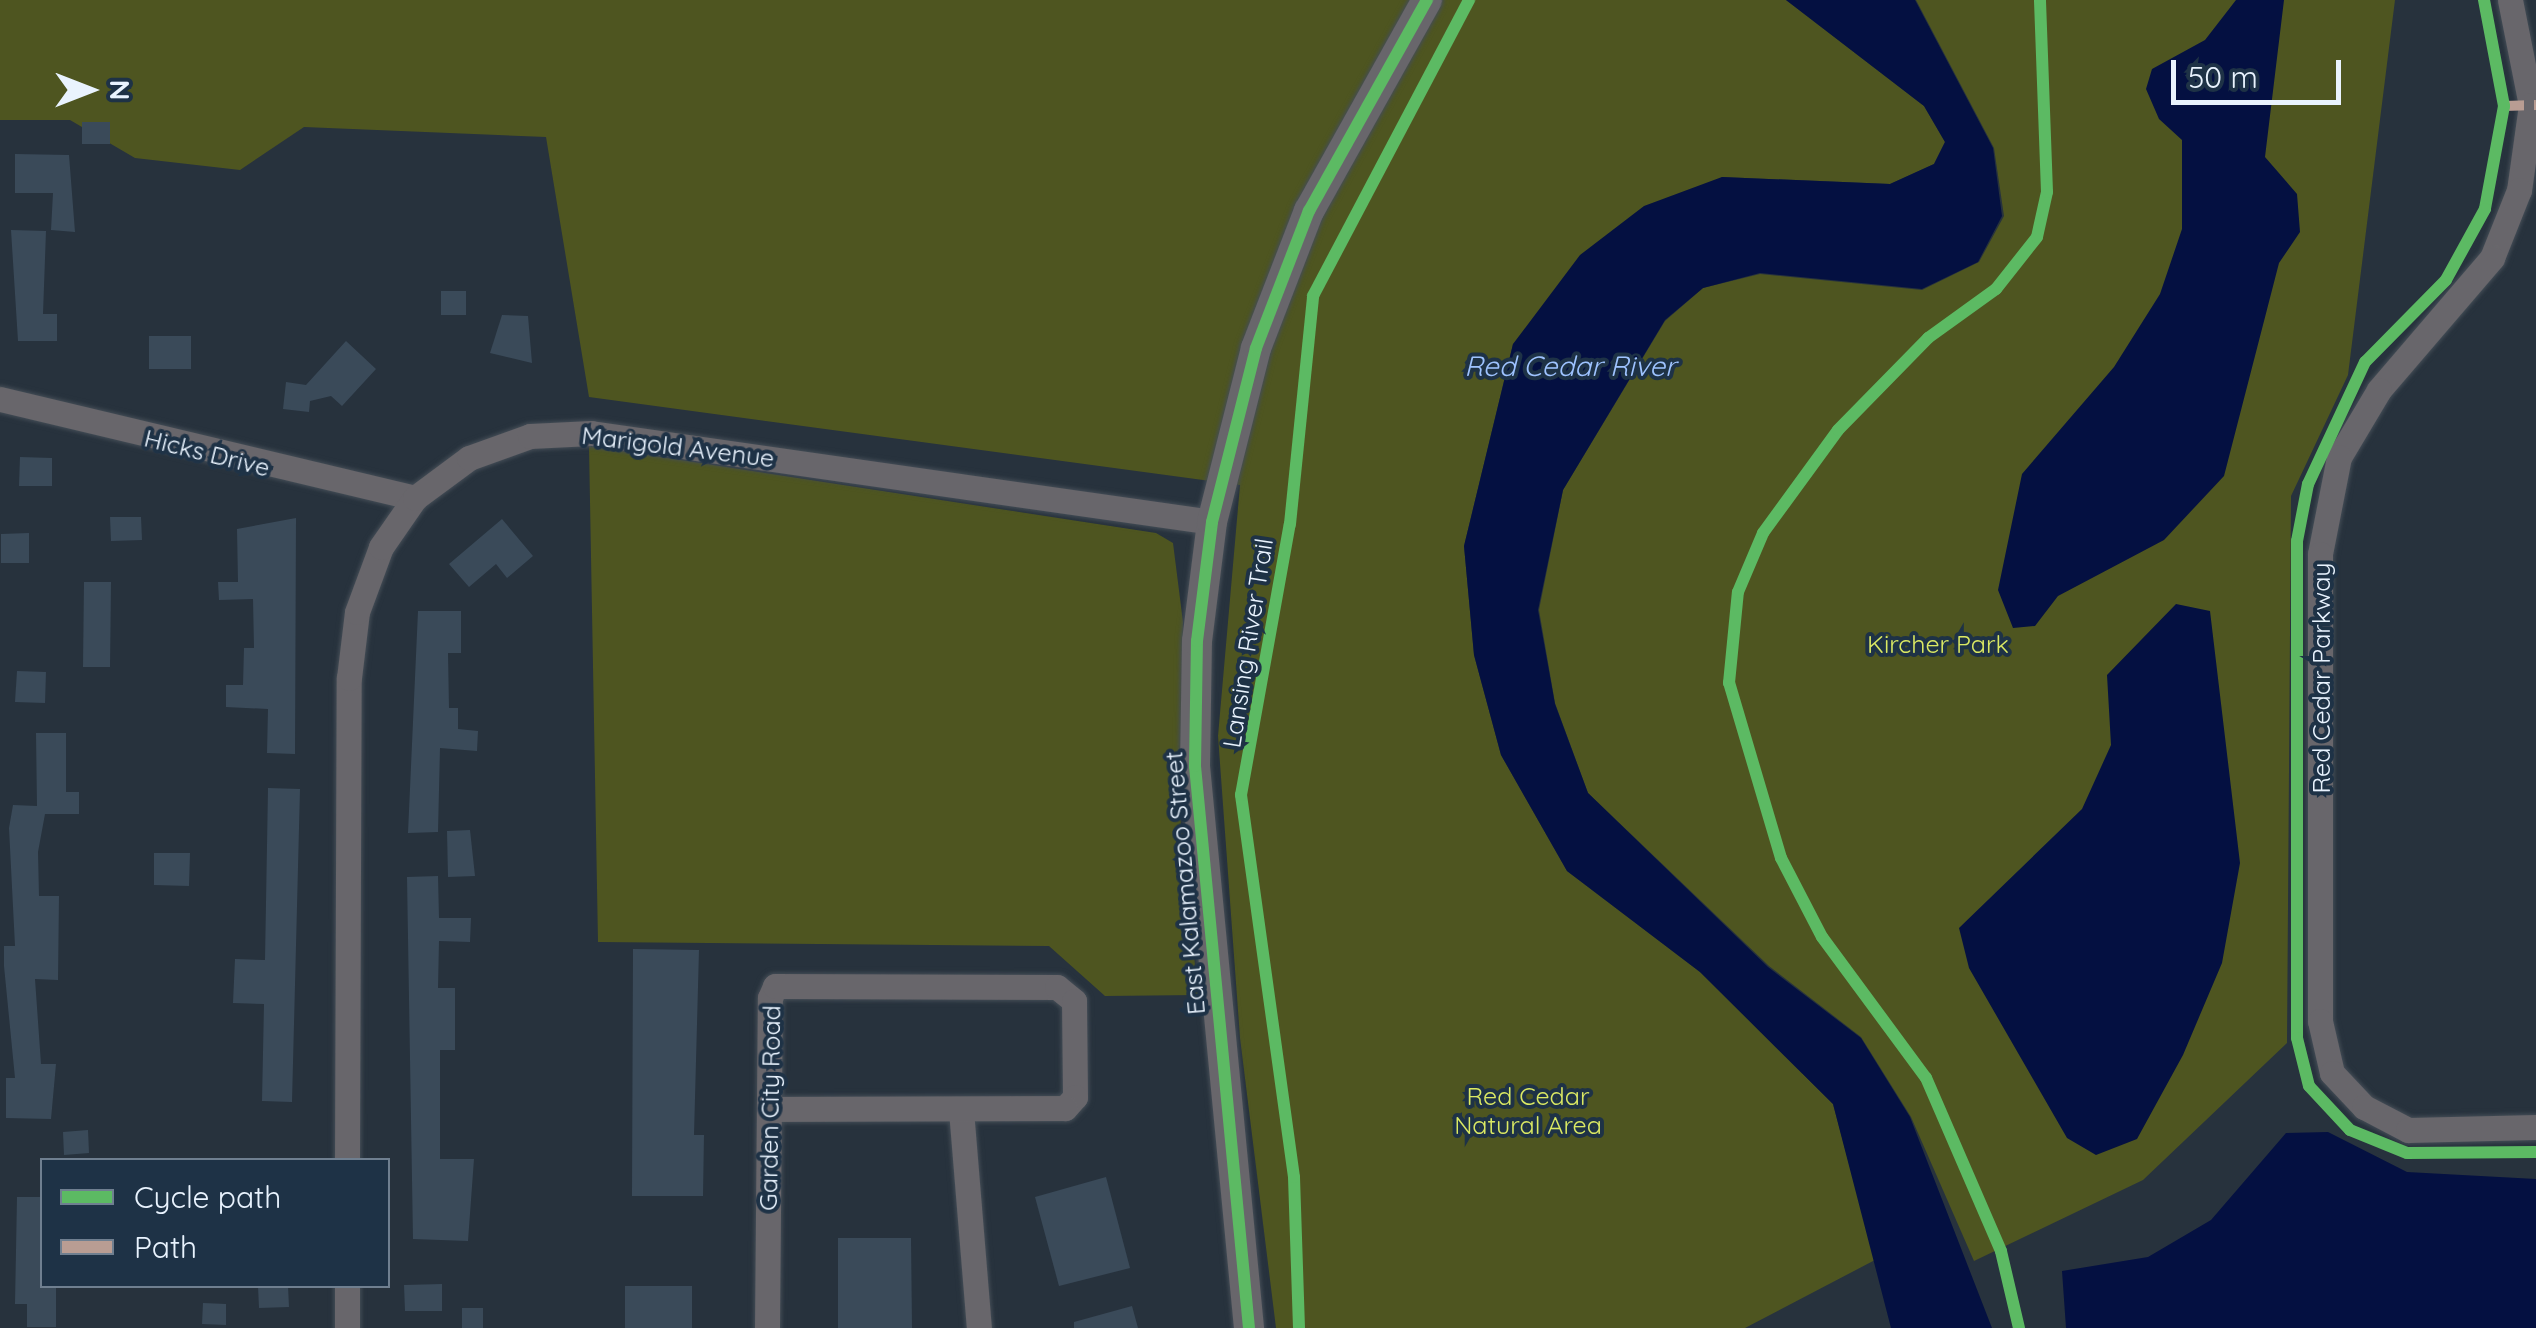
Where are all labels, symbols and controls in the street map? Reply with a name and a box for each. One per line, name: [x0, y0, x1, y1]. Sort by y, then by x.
north arrow: [40, 40, 140, 140]
scale bar: [2176, 40, 2346, 102]
text: 50 m: [2188, 58, 2258, 96]
text: N: [103, 80, 138, 100]
water label: Red Cedar River: [1464, 349, 1676, 383]
street label: Marigold Avenue: [580, 420, 776, 474]
street label: Hicks Drive: [141, 423, 273, 483]
street label: Lansing River Trail: [1217, 536, 1279, 750]
street label: Red Cedar Parkway: [2306, 562, 2336, 794]
park label: Kircher Park: [1867, 629, 2009, 659]
street label: East Kalamazoo Street: [1159, 750, 1211, 1016]
street label: Garden City Road: [753, 1005, 787, 1211]
park label: Red Cedar Natural Area: [1454, 1082, 1602, 1141]
legend: [40, 1158, 390, 1288]
text: Cycle path: [134, 1178, 281, 1216]
text: Path: [134, 1228, 197, 1266]

